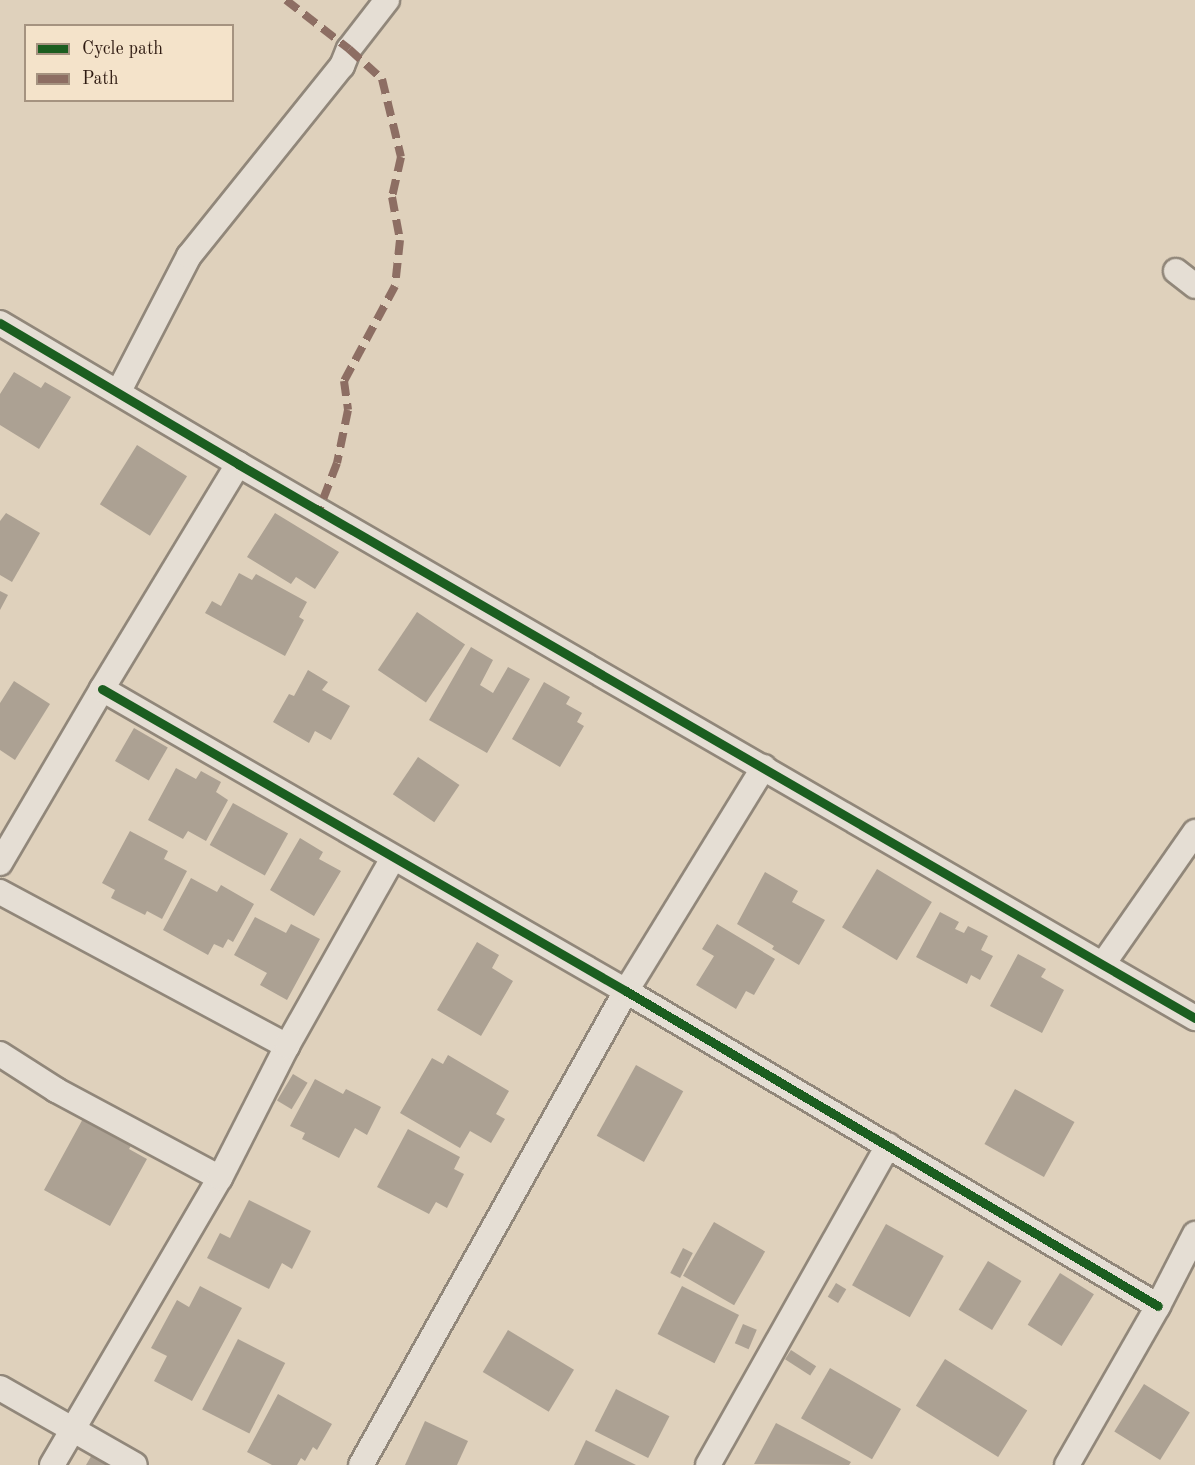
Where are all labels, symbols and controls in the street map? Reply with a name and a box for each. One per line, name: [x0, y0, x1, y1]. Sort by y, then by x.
legend: [24, 24, 234, 102]
text: Cycle path: [82, 40, 163, 58]
text: Path: [82, 70, 118, 88]

